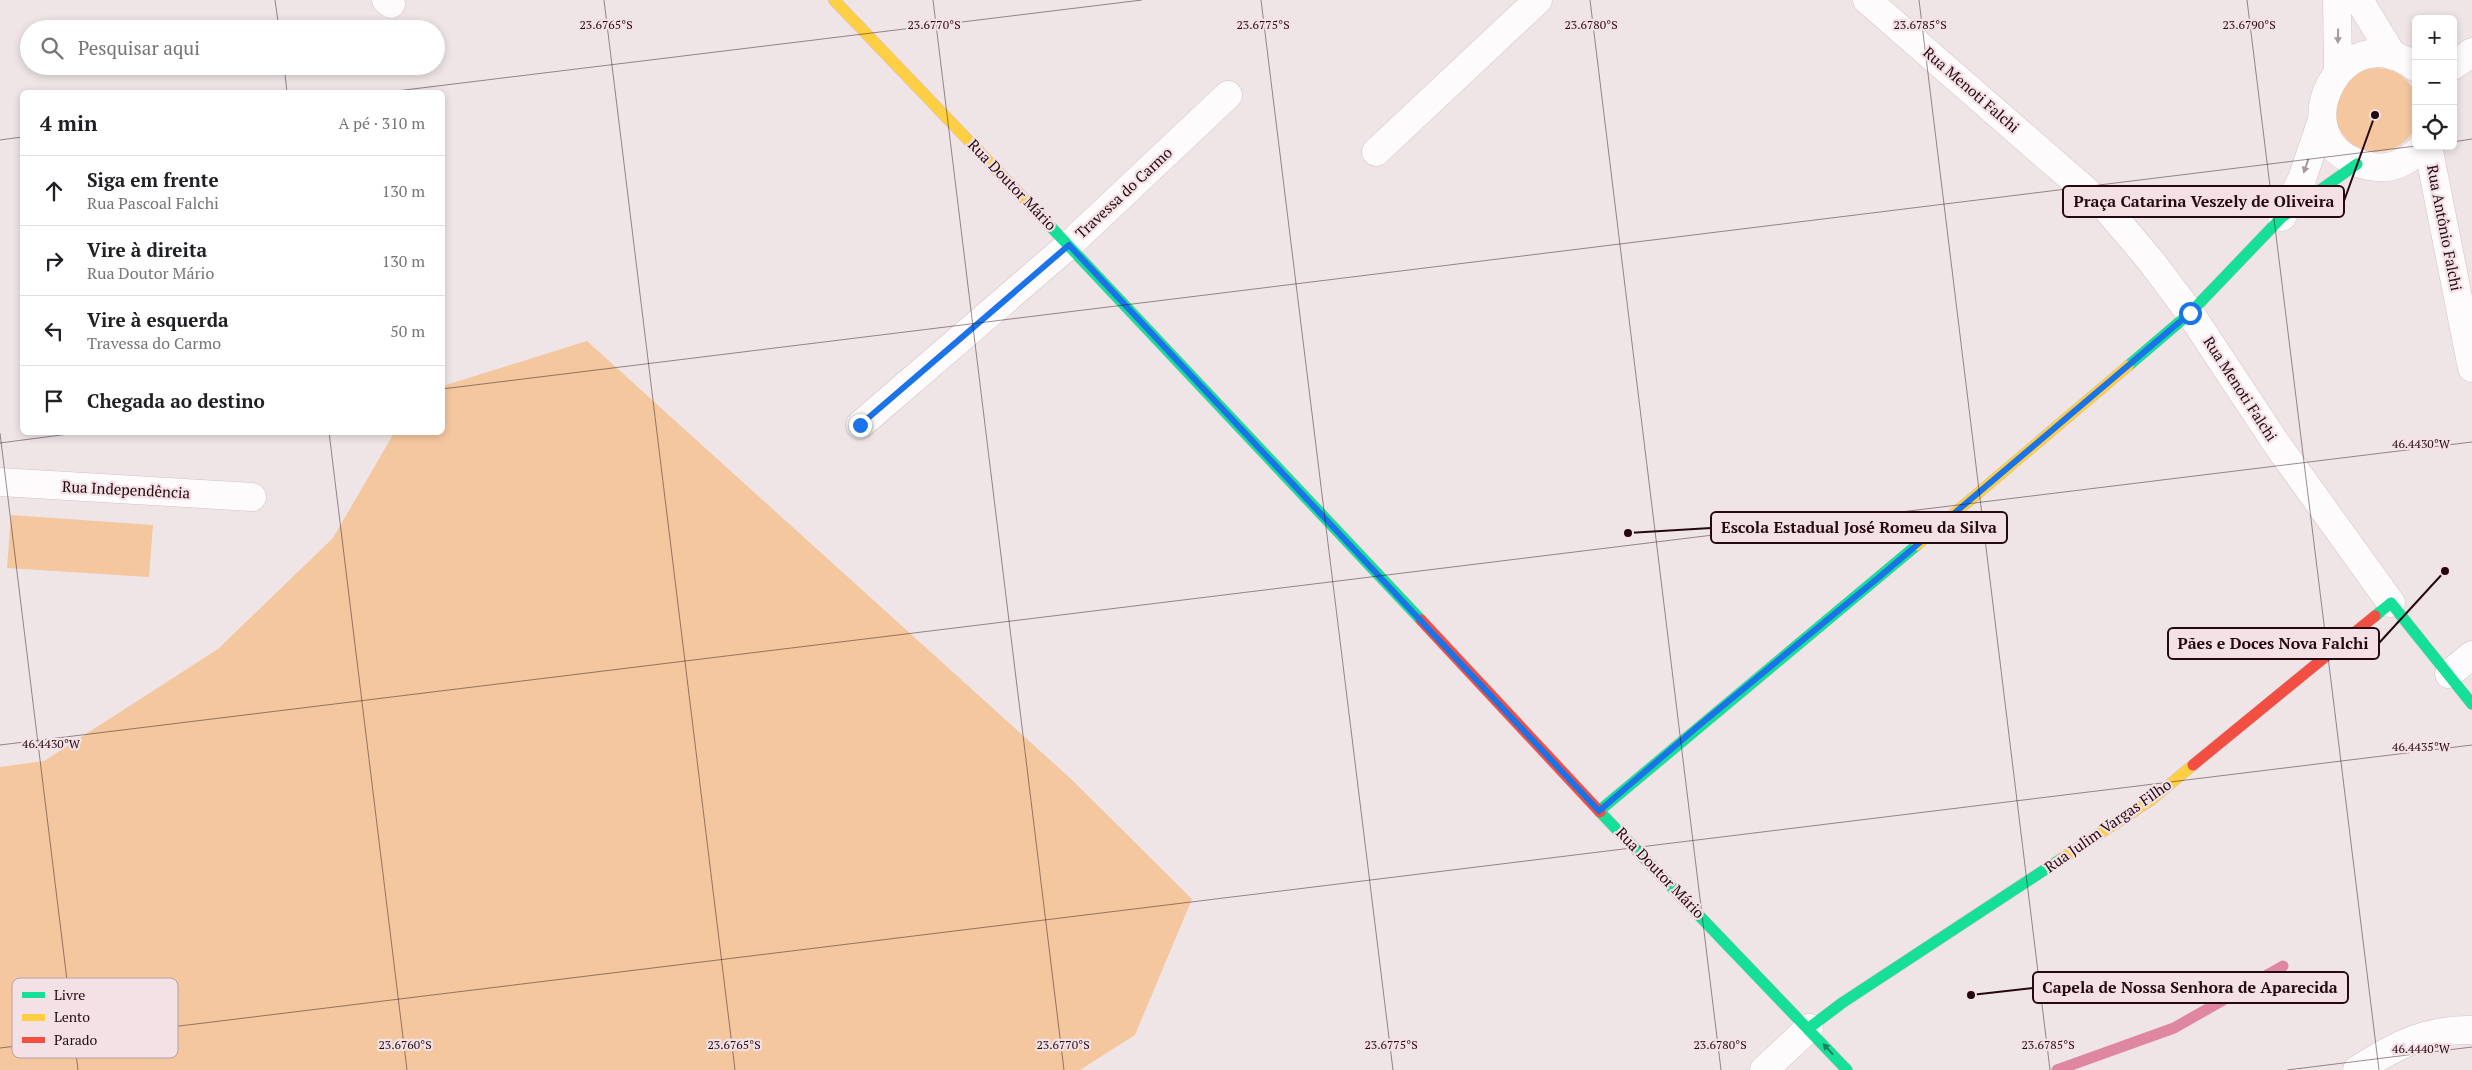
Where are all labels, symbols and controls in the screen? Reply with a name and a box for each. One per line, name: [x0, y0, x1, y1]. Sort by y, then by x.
map controls: [2412, 15, 2457, 150]
button: +: [2412, 15, 2457, 60]
text: 23.6765°S: [579, 17, 633, 32]
text: 23.6770°S: [907, 17, 961, 32]
text: 23.6775°S: [1236, 17, 1290, 32]
text: 23.6780°S: [1564, 17, 1618, 32]
text: 23.6785°S: [1893, 17, 1947, 32]
text: 23.6790°S: [2222, 17, 2276, 32]
search box: [20, 20, 445, 75]
one-way arrow: [2334, 28, 2342, 44]
icon: search: [38, 34, 66, 62]
text: Pesquisar aqui: [78, 35, 200, 60]
street label: Rua Menoti Falchi: [1919, 42, 2024, 137]
button: −: [2412, 60, 2457, 105]
button: locate: [2412, 105, 2457, 150]
text: 4 min: [40, 109, 97, 137]
text: A pé · 310 m: [338, 112, 425, 134]
street label: Rua Doutor Mário: [964, 134, 1061, 234]
street label: Travessa do Carmo: [1071, 142, 1176, 242]
one-way arrow: [2302, 159, 2310, 174]
street label: Rua Antônio Falchi: [2423, 163, 2467, 293]
text: Siga em frente: [87, 167, 219, 192]
icon: ahead: [40, 177, 68, 205]
text: 130 m: [382, 180, 425, 202]
callout: Praça Catarina Veszely de Oliveira: [2063, 186, 2344, 217]
text: Praça Catarina Veszely de Oliveira: [2073, 190, 2335, 212]
text: Rua Pascoal Falchi: [87, 192, 219, 214]
text: Vire à direita: [87, 237, 207, 262]
icon: right: [40, 247, 68, 275]
text: 130 m: [382, 250, 425, 272]
text: Rua Doutor Mário: [87, 262, 214, 284]
route start: [2179, 302, 2202, 325]
text: Vire à esquerda: [87, 307, 229, 332]
icon: left: [40, 317, 68, 345]
text: 50 m: [390, 320, 425, 342]
text: Travessa do Carmo: [87, 332, 221, 354]
street label: Rua Menoti Falchi: [2199, 332, 2282, 445]
icon: arrive: [40, 387, 68, 415]
text: Chegada ao destino: [87, 388, 265, 413]
route end: [849, 414, 872, 437]
text: 46.4430°W: [2392, 436, 2451, 451]
street label: Rua Independência: [61, 476, 191, 502]
callout: Escola Estadual José Romeu da Silva: [1711, 512, 2007, 543]
text: Escola Estadual José Romeu da Silva: [1721, 516, 1997, 538]
callout: Pães e Doces Nova Falchi: [2168, 628, 2379, 659]
text: Pães e Doces Nova Falchi: [2177, 632, 2369, 654]
text: 46.4430°W: [22, 736, 81, 751]
text: 46.4435°W: [2392, 739, 2451, 754]
street label: Rua Julim Vargas Filho: [2040, 774, 2175, 877]
street label: Rua Doutor Mário: [1612, 822, 1709, 922]
callout: Capela de Nossa Senhora de Aparecida: [2033, 972, 2348, 1003]
text: Capela de Nossa Senhora de Aparecida: [2042, 976, 2338, 998]
legend: [12, 978, 178, 1058]
text: Livre: [54, 985, 85, 1004]
text: Lento: [54, 1007, 90, 1026]
text: Parado: [54, 1030, 98, 1049]
text: 23.6760°S: [378, 1037, 432, 1052]
text: 23.6765°S: [707, 1037, 761, 1052]
text: 23.6770°S: [1036, 1037, 1090, 1052]
text: 23.6775°S: [1364, 1037, 1418, 1052]
text: 23.6780°S: [1693, 1037, 1747, 1052]
text: 23.6785°S: [2021, 1037, 2075, 1052]
text: 46.4440°W: [2392, 1041, 2451, 1056]
one-way arrow: [1823, 1043, 1834, 1056]

